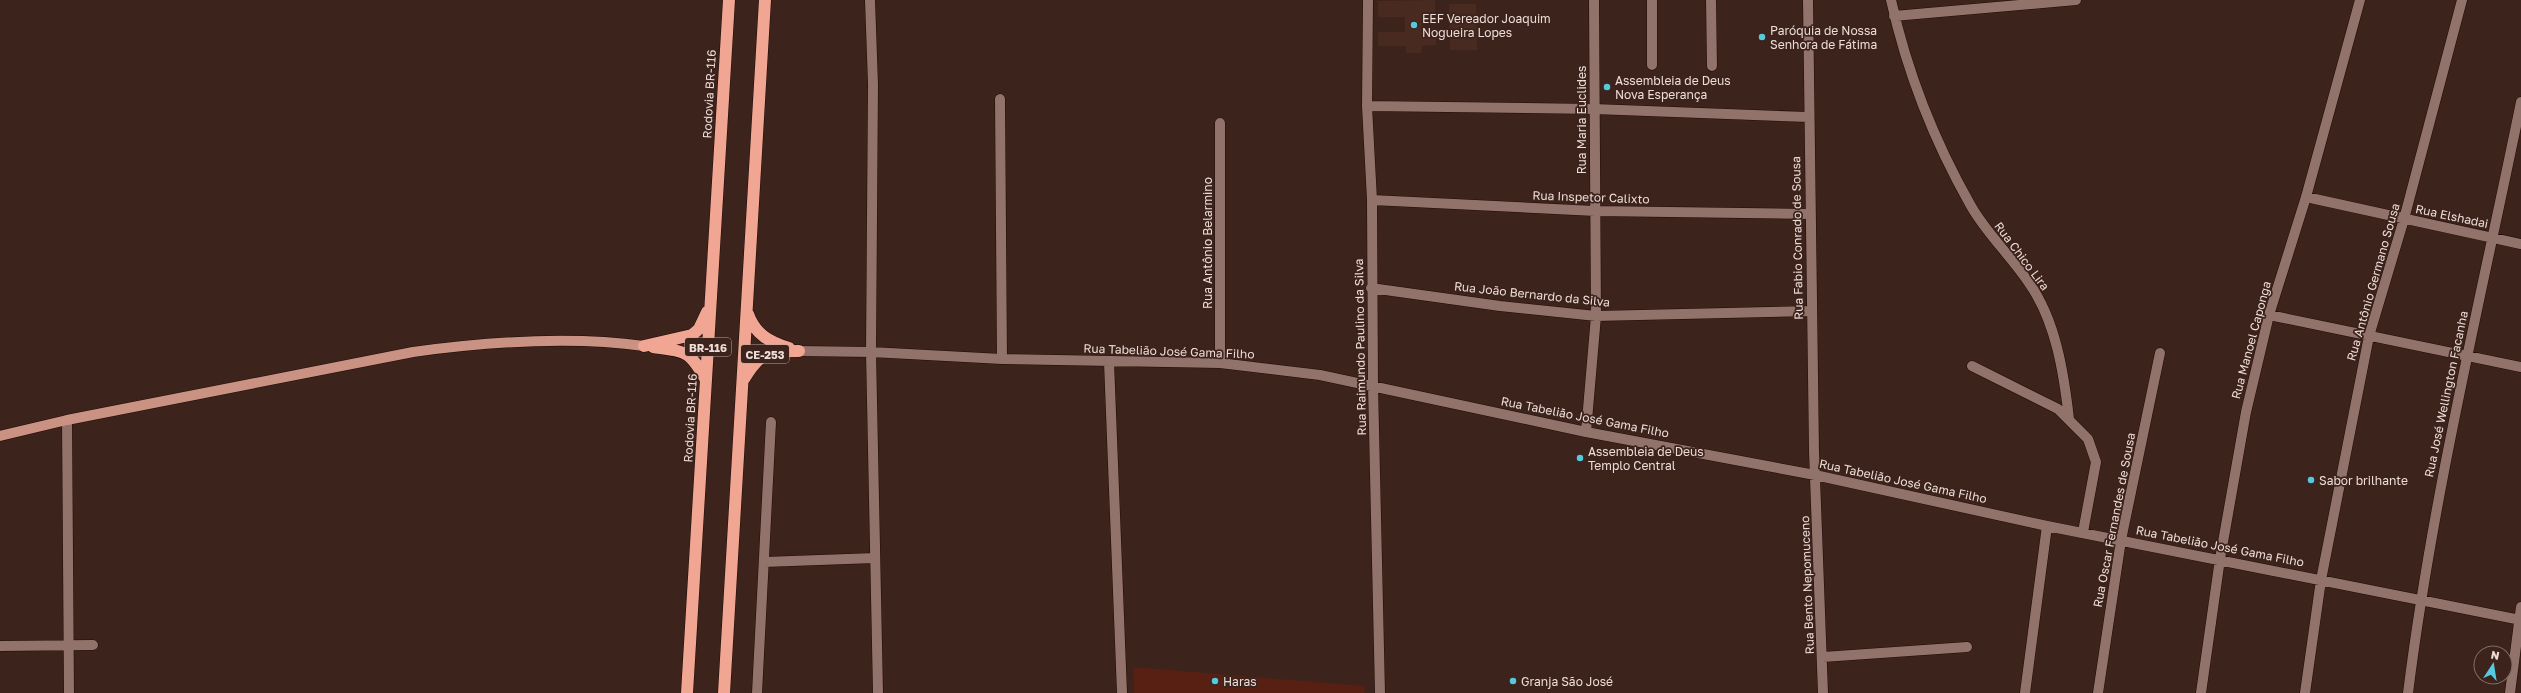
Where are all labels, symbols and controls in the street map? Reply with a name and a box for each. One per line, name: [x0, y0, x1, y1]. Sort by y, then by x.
place label: EEF Vereador Joaquim Nogueira Lopes: [1422, 11, 1551, 40]
marker: EEF Vereador Joaquim Nogueira Lopes: [1409, 20, 1419, 30]
place label: Paróquia de Nossa Senhora de Fátima: [1770, 23, 1877, 52]
marker: Paróquia de Nossa Senhora de Fátima: [1757, 32, 1767, 42]
street label: Rodovia BR-116: [699, 49, 719, 139]
street label: Rua Maria Euclides: [1574, 66, 1589, 174]
place label: Assembleia de Deus Nova Esperança: [1615, 73, 1731, 102]
marker: Assembleia de Deus Nova Esperança: [1602, 82, 1612, 92]
street label: Rua Fabio Conrado de Sousa: [1788, 156, 1806, 320]
street label: Rua Antônio Belarmino: [1200, 177, 1215, 309]
street label: Rua Inspetor Calixto: [1532, 187, 1650, 207]
street label: Rua Antônio Germano Sousa: [2343, 201, 2403, 363]
street label: Rua Elshadai: [2414, 201, 2490, 231]
street label: Rua Chico Lira: [1991, 219, 2053, 293]
street label: Rua Raimundo Paulino da Silva: [1351, 258, 1369, 436]
street label: Rua João Bernardo da Silva: [1453, 278, 1611, 310]
street label: Rua Manoel Caponga: [2228, 279, 2274, 401]
street label: Rua José Wellington Facanha: [2421, 309, 2471, 479]
road number: BR-116: [685, 338, 731, 356]
street label: Rua Tabelião José Gama Filho: [1083, 341, 1255, 361]
road number: CE-253: [741, 345, 789, 363]
street label: Rodovia BR-116: [680, 373, 700, 463]
street label: Rua Tabelião José Gama Filho: [1500, 393, 1670, 441]
street label: Rua Oscar Fernandes de Sousa: [2090, 431, 2138, 609]
place label: Assembleia de Deus Templo Central: [1588, 444, 1704, 473]
marker: Assembleia de Deus Templo Central: [1575, 453, 1585, 463]
street label: Rua Tabelião José Gama Filho: [1818, 456, 1988, 506]
place label: Sabor brilhante: [2319, 473, 2408, 488]
marker: Sabor brilhante: [2306, 475, 2316, 485]
street label: Rua Bento Nepomuceno: [1797, 515, 1817, 655]
street label: Rua Tabelião José Gama Filho: [2135, 522, 2305, 570]
north arrow: [2473, 645, 2513, 685]
text: N: [2490, 648, 2501, 662]
place label: Haras: [1223, 674, 1257, 689]
place label: Granja São José: [1521, 674, 1613, 689]
marker: Haras: [1210, 676, 1220, 686]
marker: Granja São José: [1508, 676, 1518, 686]

